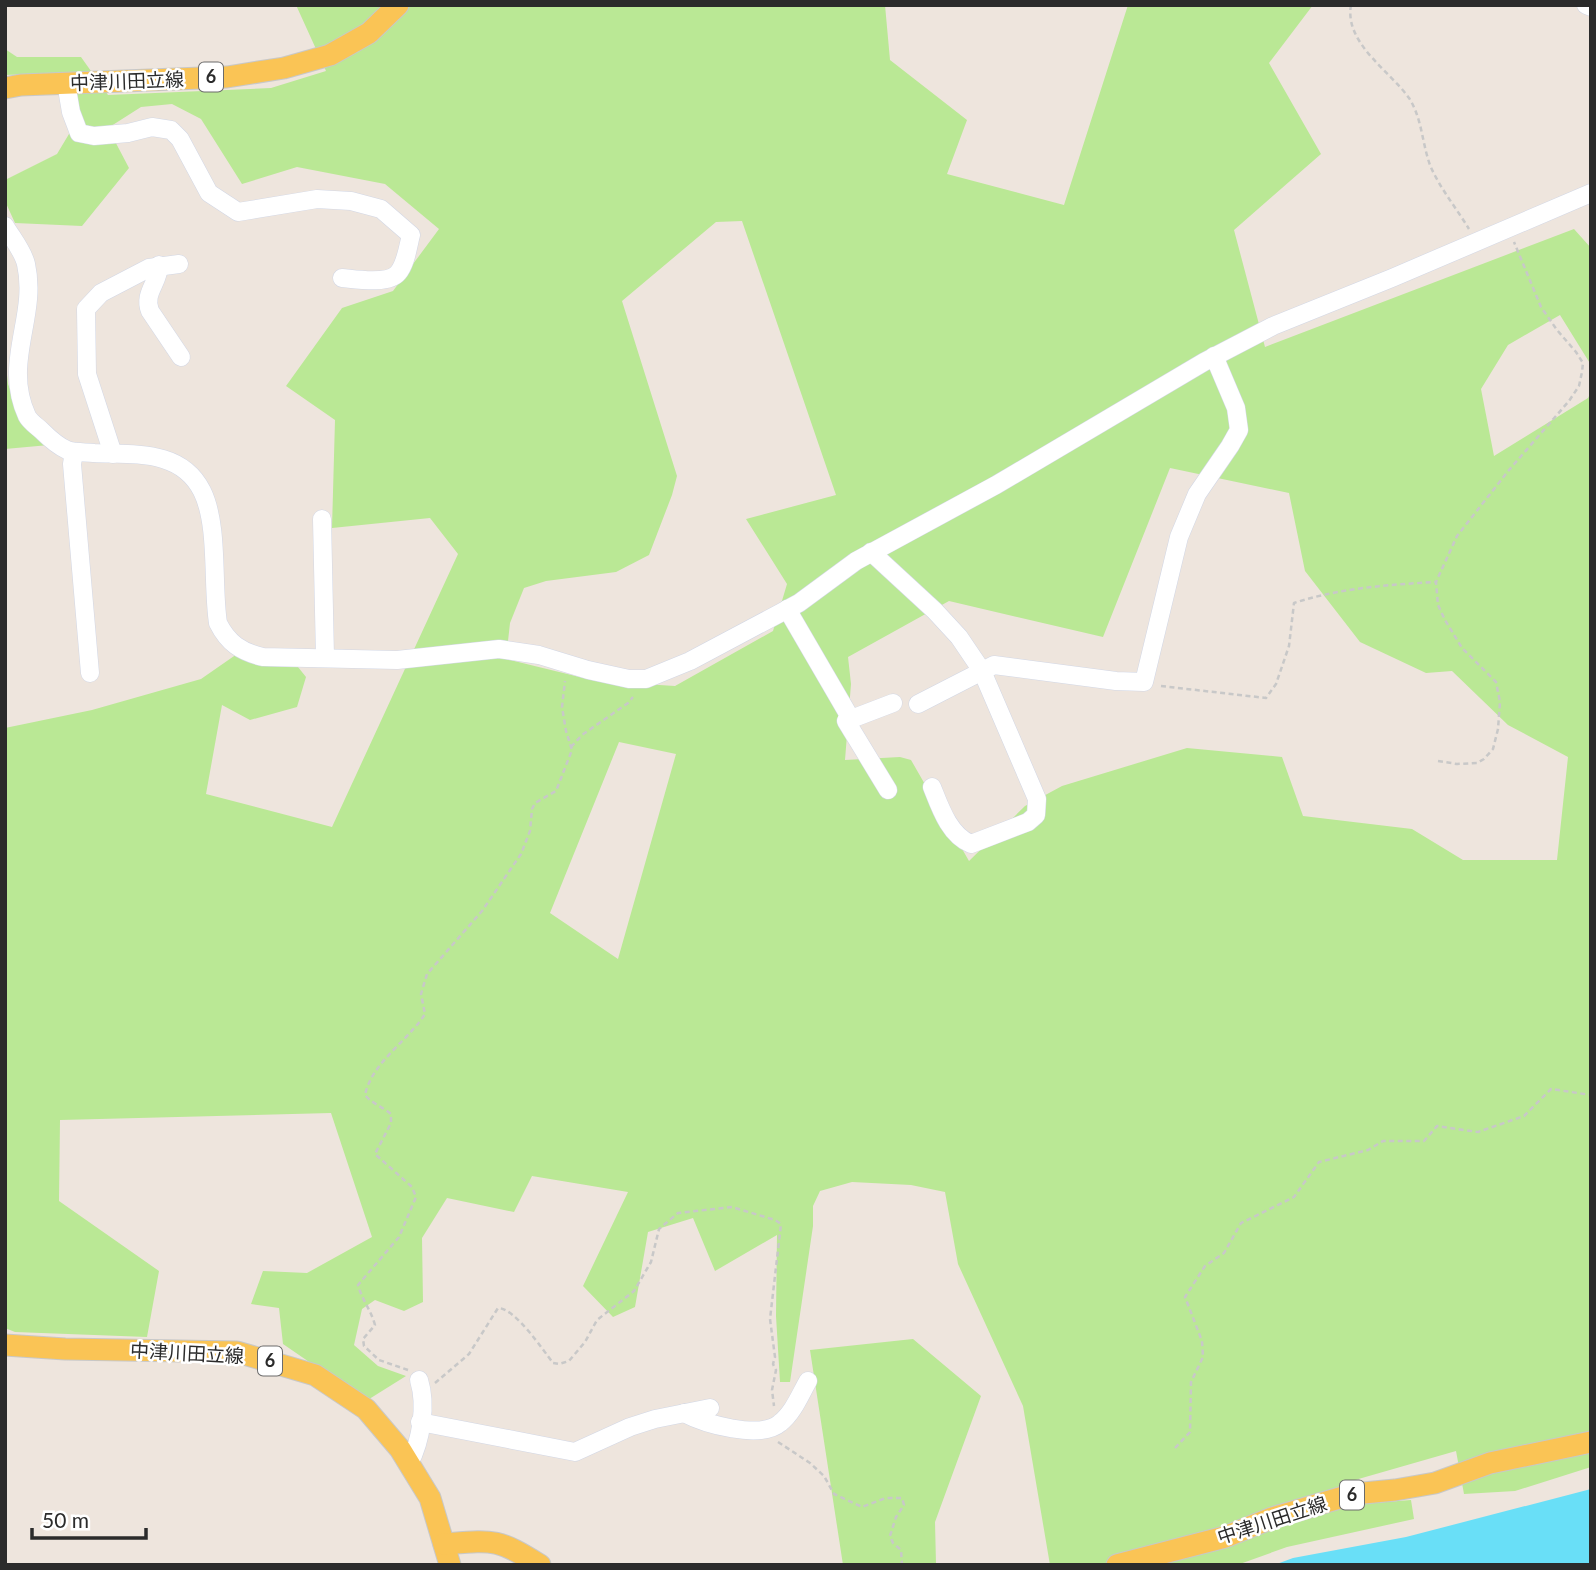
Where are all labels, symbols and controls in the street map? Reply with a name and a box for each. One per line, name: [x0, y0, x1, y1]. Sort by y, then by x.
road number: 6: [199, 62, 223, 92]
street label: 中津川田立線: [70, 67, 184, 94]
street label: 中津川田立線: [129, 1338, 245, 1367]
road number: 6: [258, 1346, 282, 1376]
road number: 6: [1340, 1480, 1364, 1510]
street label: 中津川田立線: [1214, 1491, 1330, 1548]
scale bar: [32, 1496, 145, 1540]
text: 50 m: [42, 1507, 89, 1532]

